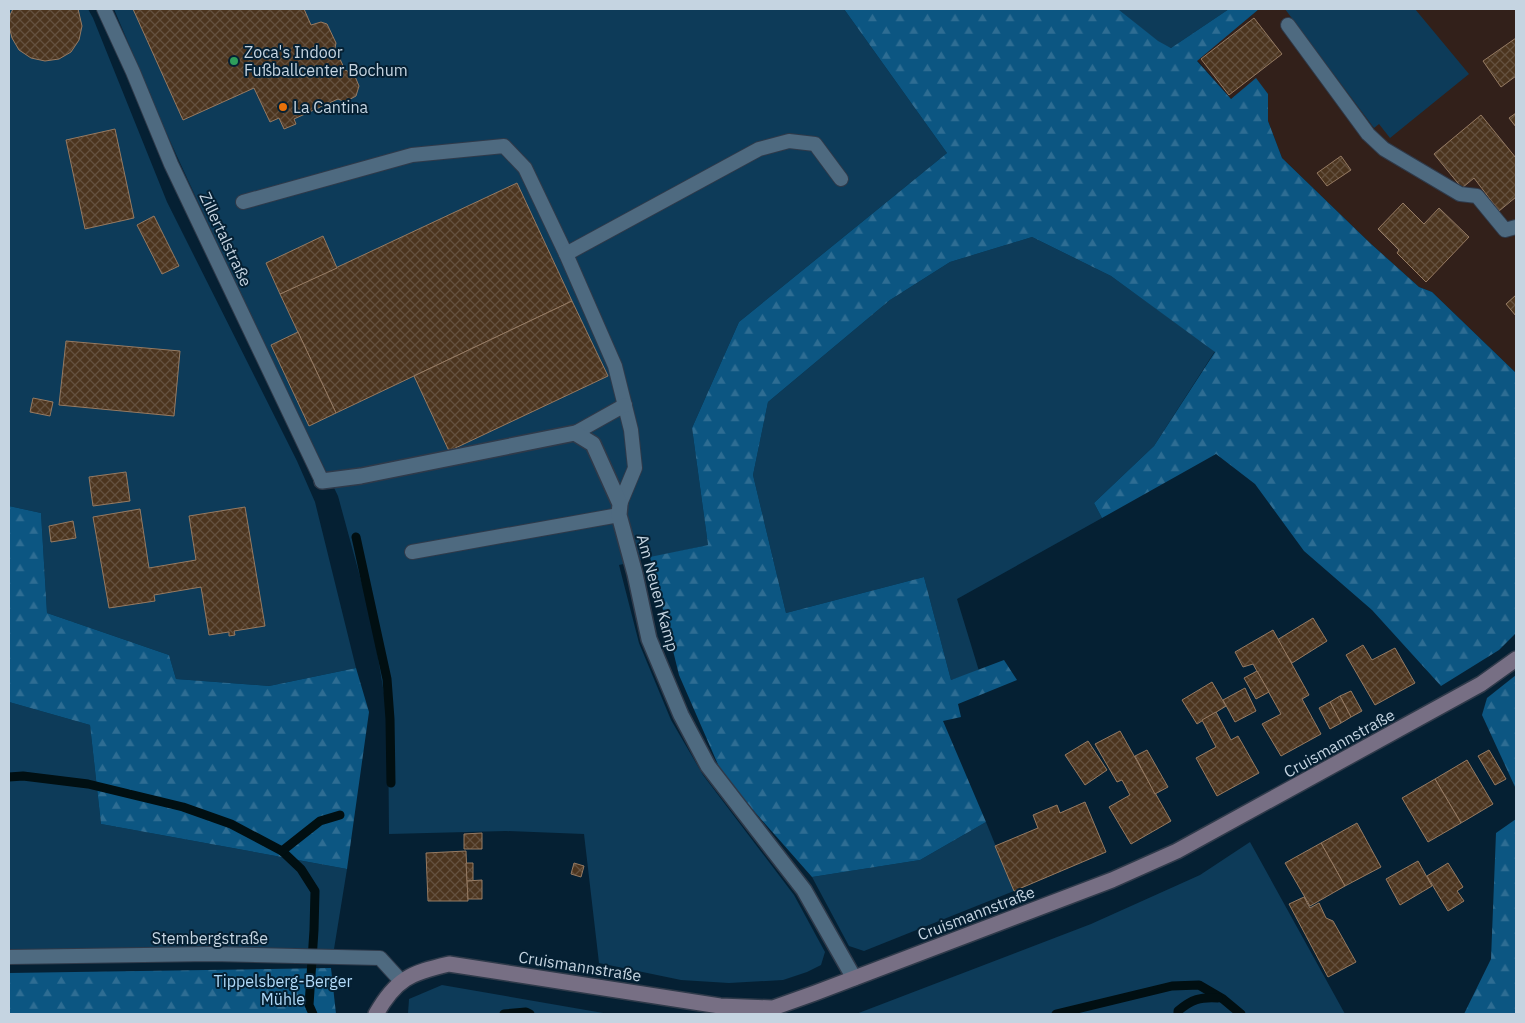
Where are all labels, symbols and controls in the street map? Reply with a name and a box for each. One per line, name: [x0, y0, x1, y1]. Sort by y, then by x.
place label: Zoca's Indoor Fußballcenter Bochum: [244, 42, 408, 80]
marker: Zoca's Indoor Fußballcenter Bochum: [228, 55, 240, 67]
place label: La Cantina: [293, 97, 369, 117]
marker: La Cantina: [277, 101, 289, 113]
street label: Zillertalstraße: [195, 189, 257, 290]
street label: Am Neuen Kamp: [633, 532, 683, 654]
street label: Cruismannstraße: [1280, 704, 1398, 782]
street label: Cruismannstraße: [915, 881, 1038, 945]
street label: Stembergstraße: [152, 928, 268, 948]
street label: Cruismannstraße: [517, 946, 643, 986]
park label: Tippelsberg-Berger Mühle: [214, 971, 353, 1009]

